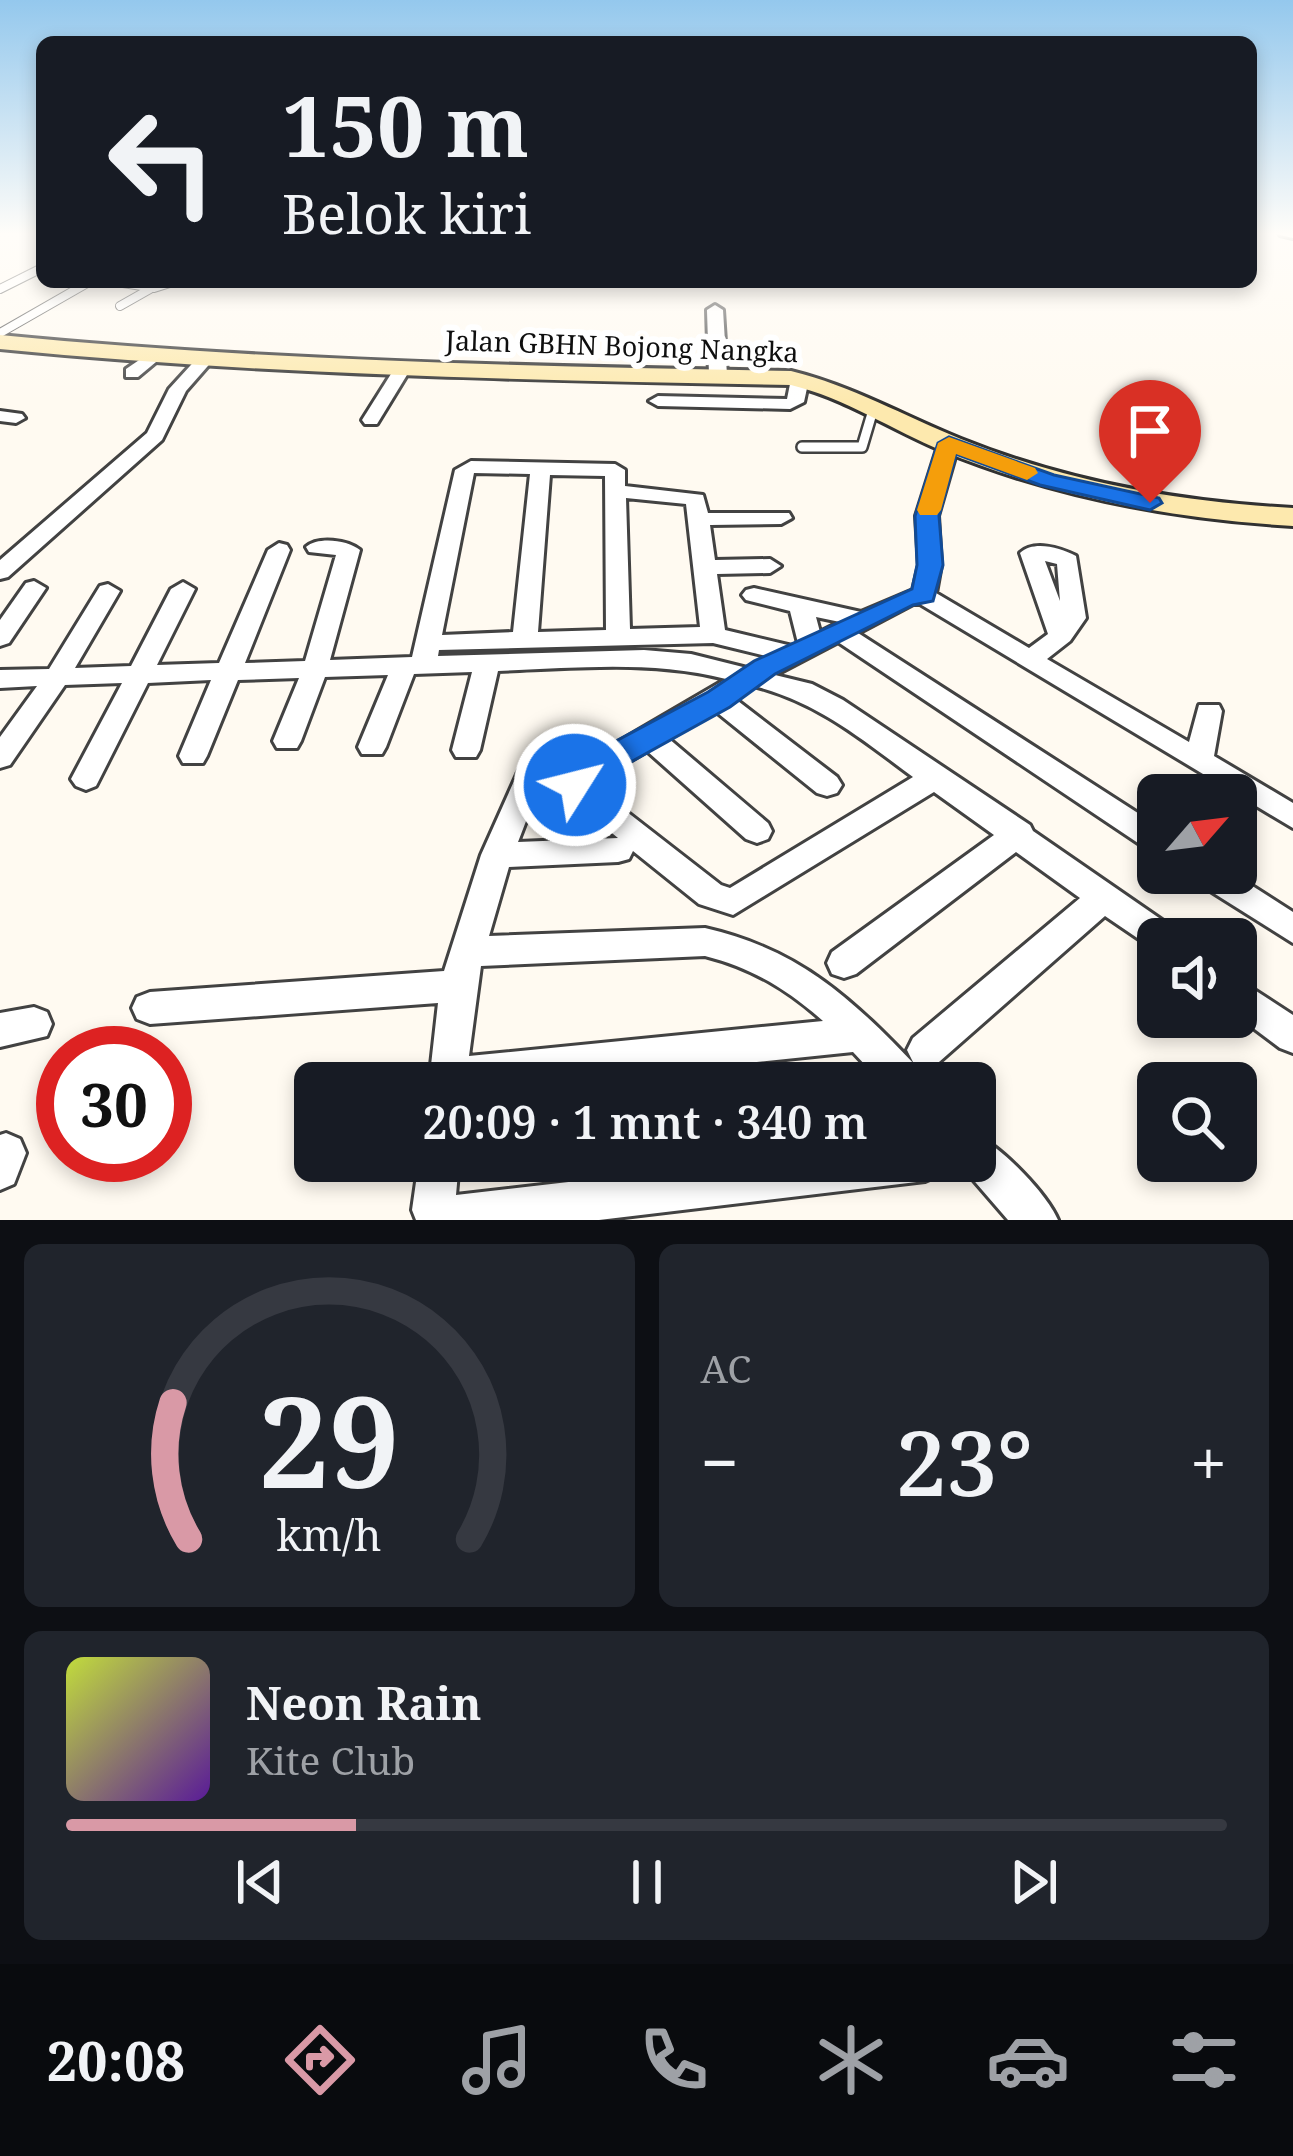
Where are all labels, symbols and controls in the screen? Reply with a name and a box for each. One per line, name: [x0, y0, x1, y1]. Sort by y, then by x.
text: 150 m: [282, 67, 529, 182]
icon: left: [84, 84, 240, 240]
text: Belok kiri: [282, 176, 531, 250]
street label: Jalan GBHN Bojong Nangka: [444, 321, 799, 370]
pin: [1099, 380, 1201, 503]
icon: arrive: [1117, 398, 1183, 464]
position arrow: [512, 722, 638, 848]
north arrow: [1137, 774, 1257, 894]
map controls: [1137, 774, 1257, 1182]
button: sound: [1137, 918, 1257, 1038]
speed limit sign: 30: [36, 1026, 192, 1182]
button: search: [1137, 1062, 1257, 1182]
text: 20:09 · 1 mnt · 340 m: [422, 1091, 868, 1152]
text: AC: [701, 1341, 751, 1394]
text: 29: [259, 1355, 400, 1525]
text: 23°: [896, 1400, 1033, 1522]
text: −: [701, 1416, 739, 1506]
text: +: [1190, 1416, 1227, 1506]
text: km/h: [277, 1504, 382, 1563]
text: Neon Rain: [246, 1672, 481, 1733]
text: Kite Club: [246, 1733, 415, 1786]
icon: previous: [227, 1849, 293, 1915]
icon: pause: [614, 1849, 680, 1915]
icon: next: [1001, 1849, 1067, 1915]
icon: directions: [278, 2018, 362, 2102]
icon: music: [455, 2018, 539, 2102]
icon: phone: [632, 2018, 716, 2102]
icon: climate: [809, 2018, 893, 2102]
icon: car: [986, 2018, 1070, 2102]
icon: filters: [1162, 2018, 1246, 2102]
text: 20:08: [46, 2023, 185, 2097]

